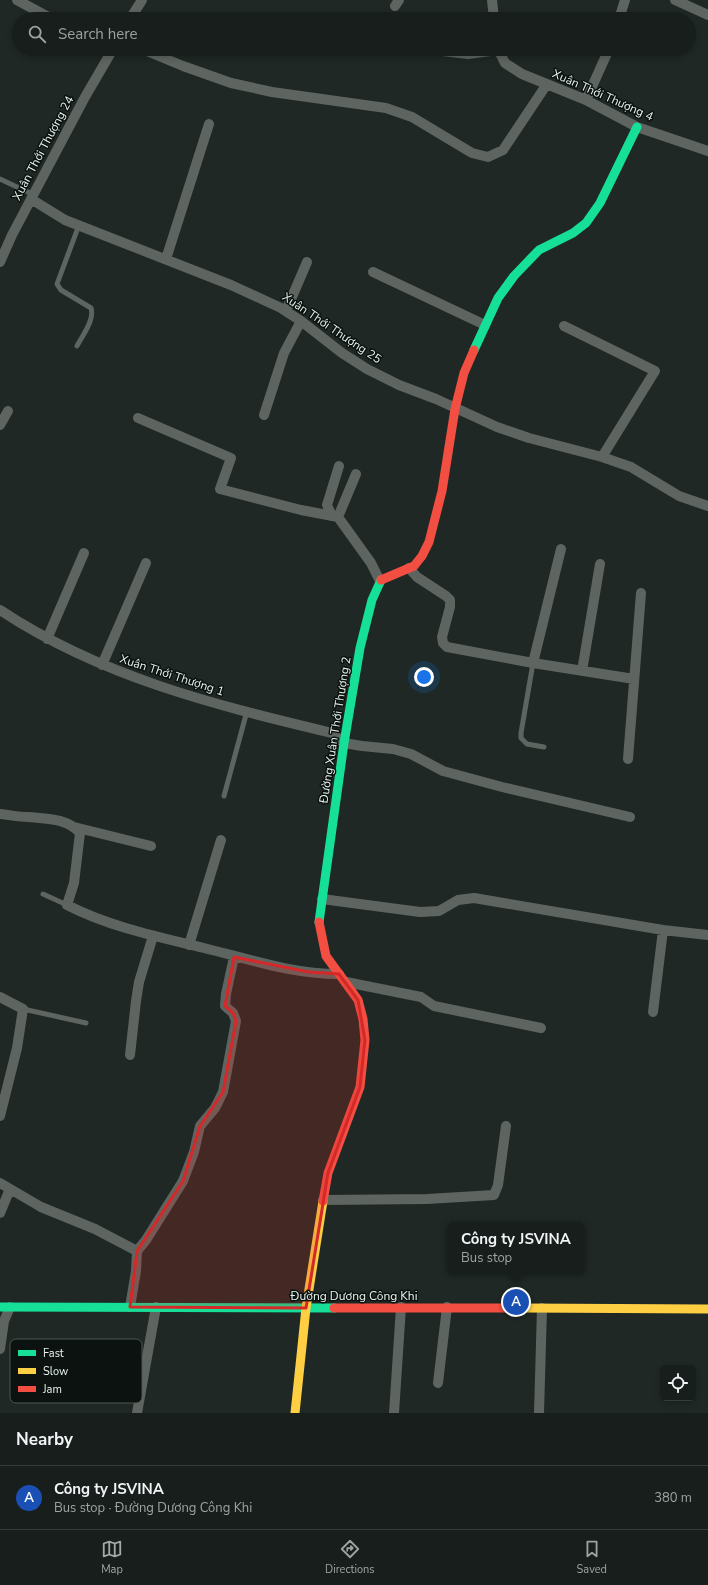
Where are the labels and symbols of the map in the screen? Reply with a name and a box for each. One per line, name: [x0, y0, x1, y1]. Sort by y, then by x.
street label: Xuân Thới Thượng 4: [550, 66, 656, 124]
street label: Xuân Thới Thượng 24: [9, 93, 77, 203]
street label: Xuân Thới Thượng 25: [279, 289, 385, 367]
street label: Xuân Thới Thượng 1: [118, 651, 226, 699]
street label: Đường Xuân Thới Thượng 2: [315, 656, 354, 805]
your location: [414, 667, 434, 687]
pin: A: [503, 1287, 529, 1317]
street label: Đường Dương Công Khi: [290, 1288, 417, 1304]
legend: [10, 1339, 142, 1403]
text: Fast: [43, 1346, 64, 1361]
text: Slow: [43, 1364, 68, 1379]
text: Jam: [42, 1382, 62, 1397]

